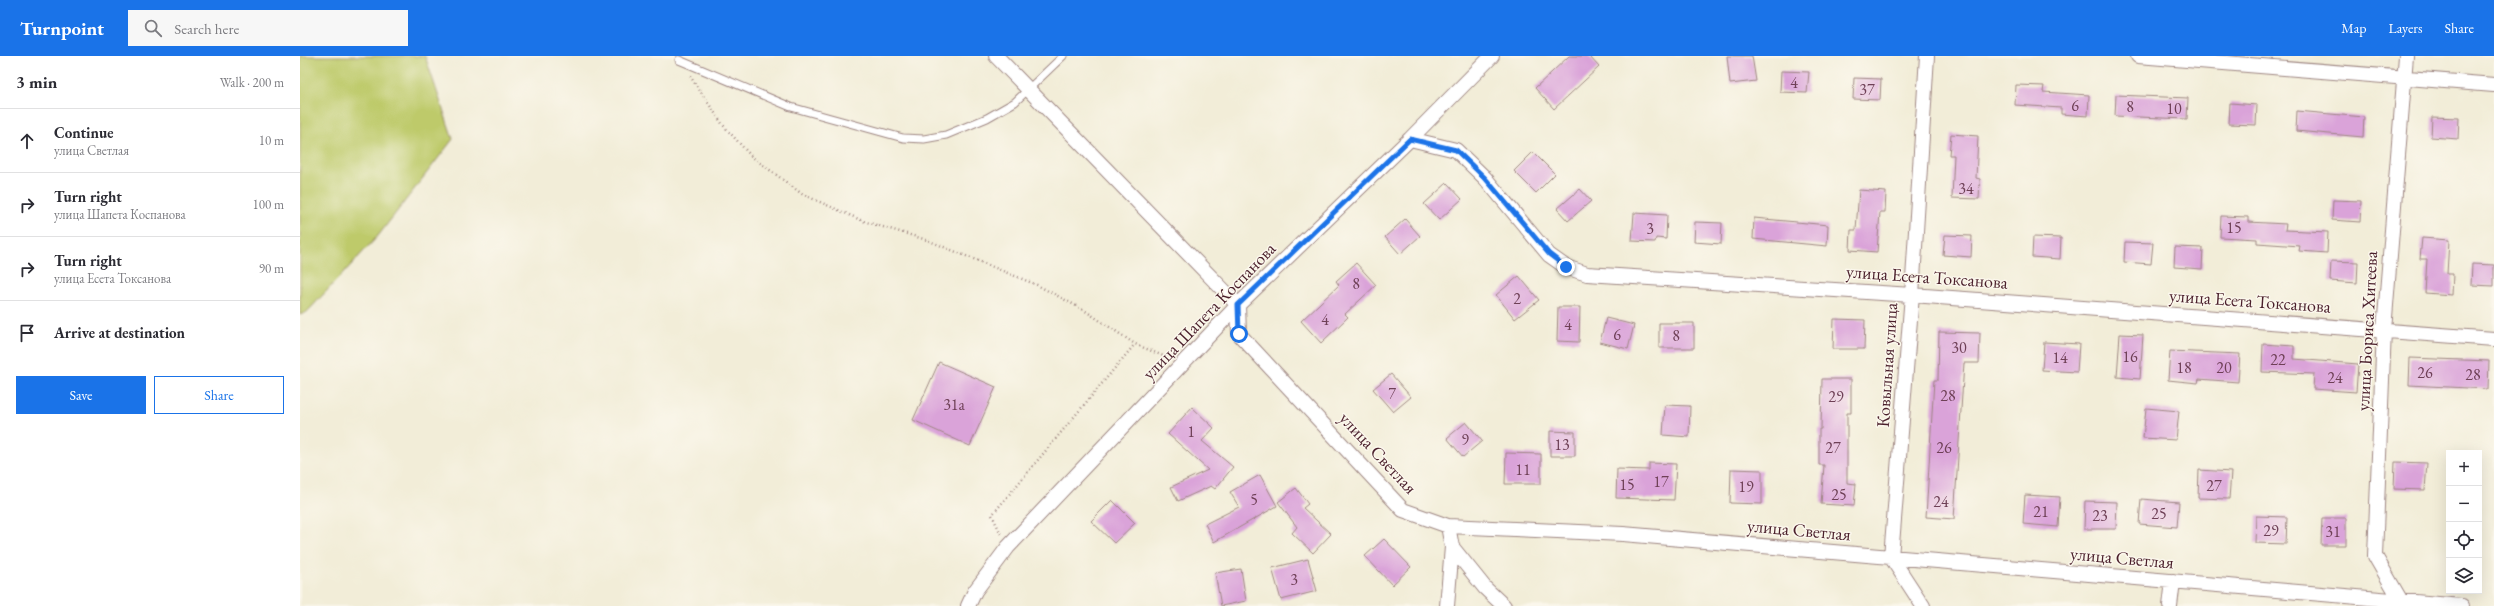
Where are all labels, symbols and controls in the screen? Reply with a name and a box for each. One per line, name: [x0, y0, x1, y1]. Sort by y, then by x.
search box: [128, 10, 408, 46]
text: Turnpoint: [20, 16, 104, 41]
icon: search: [142, 17, 164, 39]
text: Search here: [174, 19, 239, 38]
text: Map: [2341, 19, 2366, 37]
text: Layers: [2388, 19, 2423, 37]
text: Share: [2445, 19, 2474, 37]
text: 3 min: [16, 71, 57, 93]
house number: 4: [1790, 72, 1798, 93]
text: Walk · 200 m: [220, 74, 284, 91]
house number: 37: [1859, 79, 1875, 100]
house number: 6: [2071, 95, 2079, 116]
house number: 8: [2126, 96, 2134, 117]
house number: 10: [2166, 98, 2182, 119]
text: Continue: [54, 123, 114, 142]
icon: ahead: [16, 130, 38, 152]
text: 10 m: [259, 132, 284, 149]
text: улица Светлая: [54, 142, 129, 159]
house number: 34: [1958, 178, 1974, 199]
text: Turn right: [54, 187, 122, 206]
icon: right: [16, 194, 38, 216]
text: 100 m: [253, 196, 284, 213]
text: улица Шапета Коспанова: [54, 206, 186, 223]
house number: 15: [2226, 217, 2242, 238]
house number: 3: [1646, 218, 1654, 239]
street label: улица Шапета Коспанова: [1137, 236, 1281, 384]
street label: улица Бориса Хитеева: [2351, 250, 2382, 412]
text: Turn right: [54, 251, 122, 270]
icon: right: [16, 258, 38, 280]
route end: [1557, 258, 1575, 276]
street label: улица Есета Токсанова: [1845, 259, 2010, 294]
text: 90 m: [259, 260, 284, 277]
text: улица Есета Токсанова: [54, 270, 171, 287]
house number: 8: [1352, 273, 1360, 294]
street label: улица Есета Токсанова: [2168, 283, 2333, 318]
house number: 2: [1513, 288, 1521, 309]
street label: Ковыльная улица: [1871, 301, 1902, 428]
house number: 4: [1321, 309, 1329, 330]
house number: 4: [1564, 314, 1572, 335]
icon: arrive: [16, 322, 38, 344]
text: Arrive at destination: [54, 323, 185, 342]
house number: 6: [1613, 324, 1621, 345]
route start: [1230, 325, 1248, 343]
house number: 8: [1672, 325, 1680, 346]
house number: 30: [1951, 337, 1967, 358]
house number: 16: [2122, 346, 2138, 367]
house number: 14: [2052, 347, 2068, 368]
house number: 22: [2270, 349, 2286, 370]
house number: 18: [2176, 357, 2192, 378]
house number: 20: [2216, 357, 2232, 378]
house number: 26: [2417, 362, 2433, 383]
house number: 28: [2465, 364, 2481, 385]
house number: 24: [2327, 367, 2343, 388]
button: Save: [16, 376, 146, 414]
button: Share: [154, 376, 284, 414]
house number: 7: [1388, 383, 1396, 404]
house number: 28: [1940, 385, 1956, 406]
house number: 29: [1828, 386, 1844, 407]
house number: 31а: [943, 394, 965, 415]
street label: улица Светлая: [1335, 407, 1422, 498]
house number: 1: [1187, 421, 1195, 442]
house number: 9: [1461, 429, 1469, 450]
house number: 13: [1554, 434, 1570, 455]
house number: 27: [1825, 437, 1841, 458]
house number: 26: [1936, 437, 1952, 458]
map controls: [2446, 450, 2482, 594]
button: +: [2446, 450, 2482, 486]
house number: 11: [1515, 459, 1531, 480]
house number: 17: [1653, 471, 1669, 492]
house number: 15: [1619, 474, 1635, 495]
house number: 27: [2206, 475, 2222, 496]
house number: 19: [1738, 476, 1754, 497]
house number: 25: [1831, 484, 1847, 505]
button: −: [2446, 486, 2482, 522]
house number: 5: [1250, 489, 1258, 510]
house number: 24: [1933, 491, 1949, 512]
house number: 21: [2033, 501, 2049, 522]
house number: 25: [2151, 503, 2167, 524]
house number: 23: [2092, 505, 2108, 526]
street label: улица Светлая: [1746, 514, 1852, 545]
house number: 29: [2263, 520, 2279, 541]
house number: 31: [2325, 521, 2341, 542]
button: locate: [2446, 522, 2482, 558]
street label: улица Светлая: [2069, 542, 2175, 573]
button: layers: [2446, 558, 2482, 594]
house number: 3: [1290, 569, 1298, 590]

